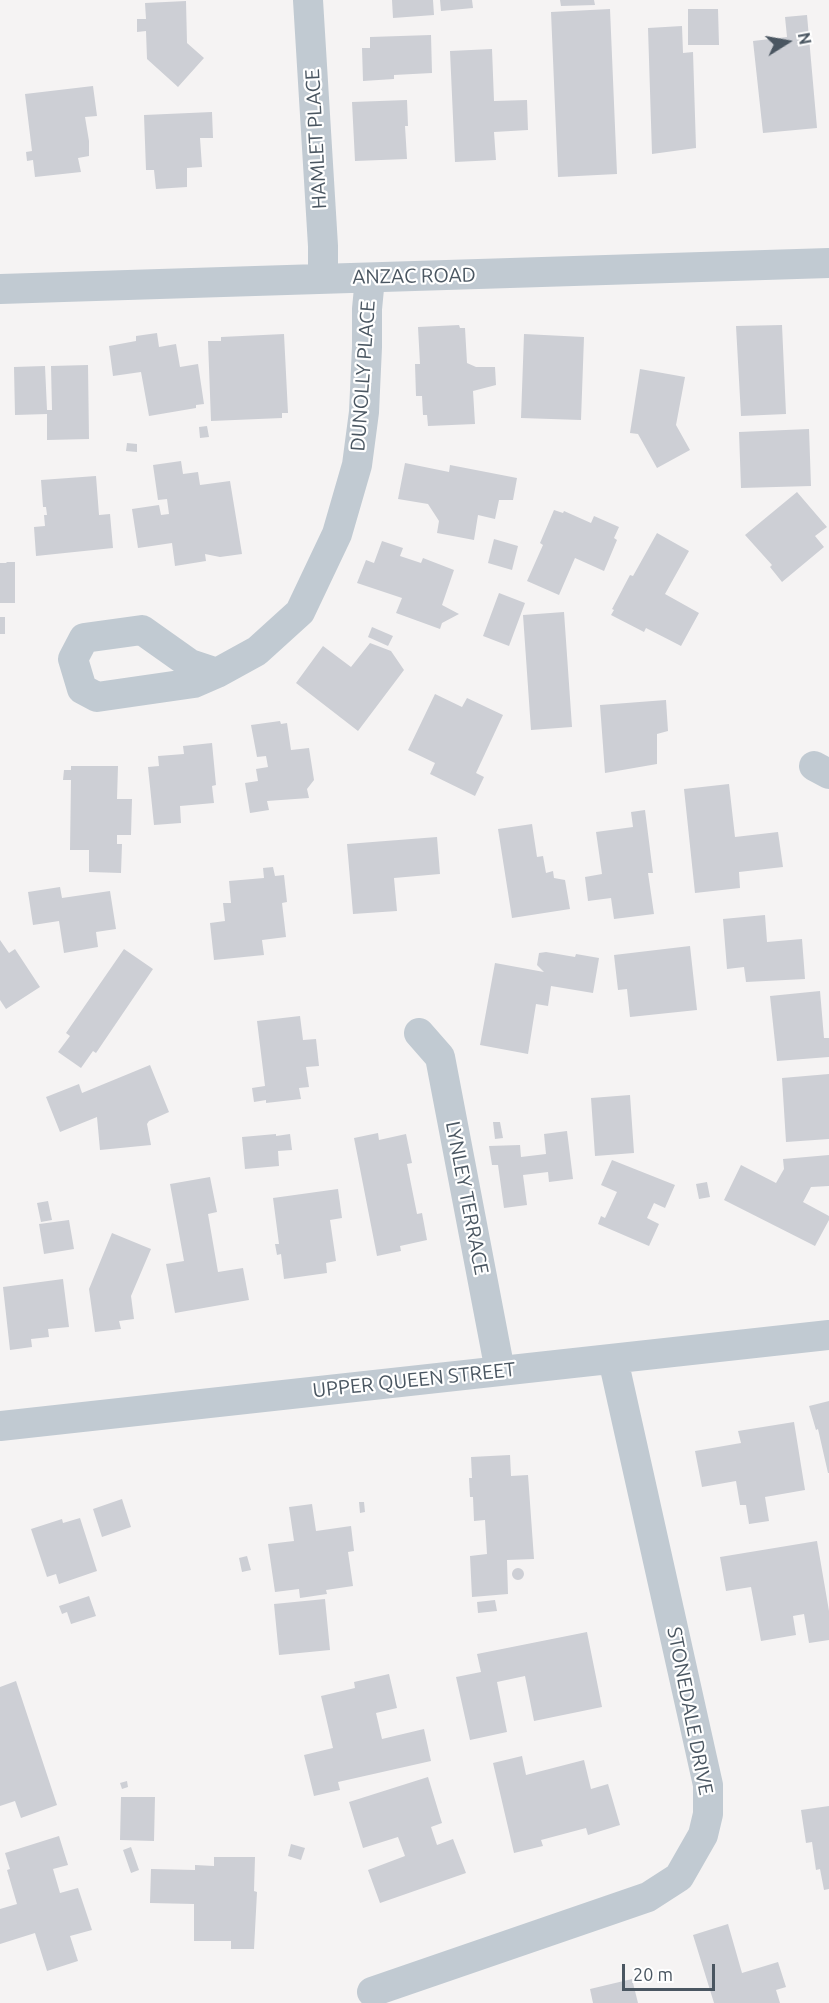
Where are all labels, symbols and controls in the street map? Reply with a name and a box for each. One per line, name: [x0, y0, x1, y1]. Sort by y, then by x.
north arrow: [757, 12, 817, 72]
text: N: [795, 31, 815, 46]
street label: HAMLET PLACE: [300, 68, 332, 210]
street label: ANZAC ROAD: [352, 263, 476, 289]
street label: DUNOLLY PLACE: [346, 300, 380, 452]
street label: LYNLEY TERRACE: [440, 1119, 494, 1277]
street label: UPPER QUEEN STREET: [311, 1357, 517, 1403]
street label: STONEDALE DRIVE: [662, 1625, 718, 1797]
scale bar: [625, 1952, 718, 1990]
text: 20 m: [633, 1964, 673, 1984]

